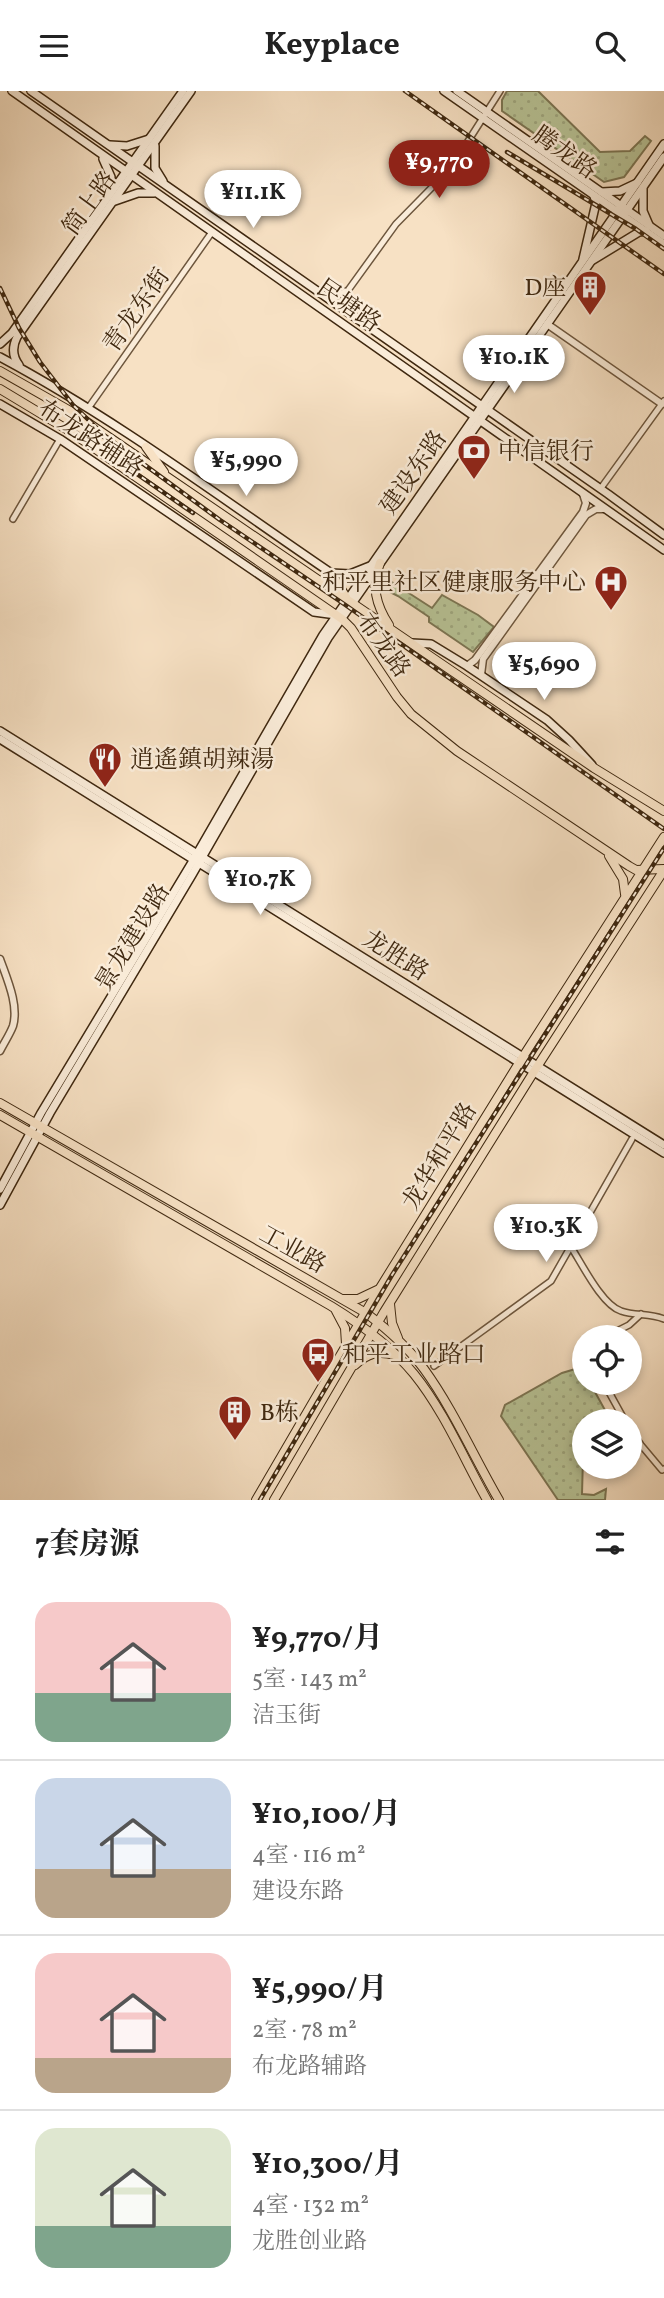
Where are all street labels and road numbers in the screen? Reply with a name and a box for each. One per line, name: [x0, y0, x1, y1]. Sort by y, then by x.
street label: 腾龙路: [525, 119, 603, 188]
street label: 简上路: [56, 165, 126, 243]
street label: 青龙东街: [96, 262, 179, 360]
street label: 民塘路: [309, 272, 387, 341]
street label: 布龙路辅路: [30, 393, 149, 487]
street label: 建设东路: [373, 424, 456, 522]
street label: 布龙路: [347, 607, 417, 685]
street label: 景龙建设路: [88, 878, 179, 998]
street label: 龙胜路: [355, 923, 434, 990]
street label: 龙华和平路: [395, 1097, 486, 1217]
street label: 工业路: [252, 1218, 332, 1283]

